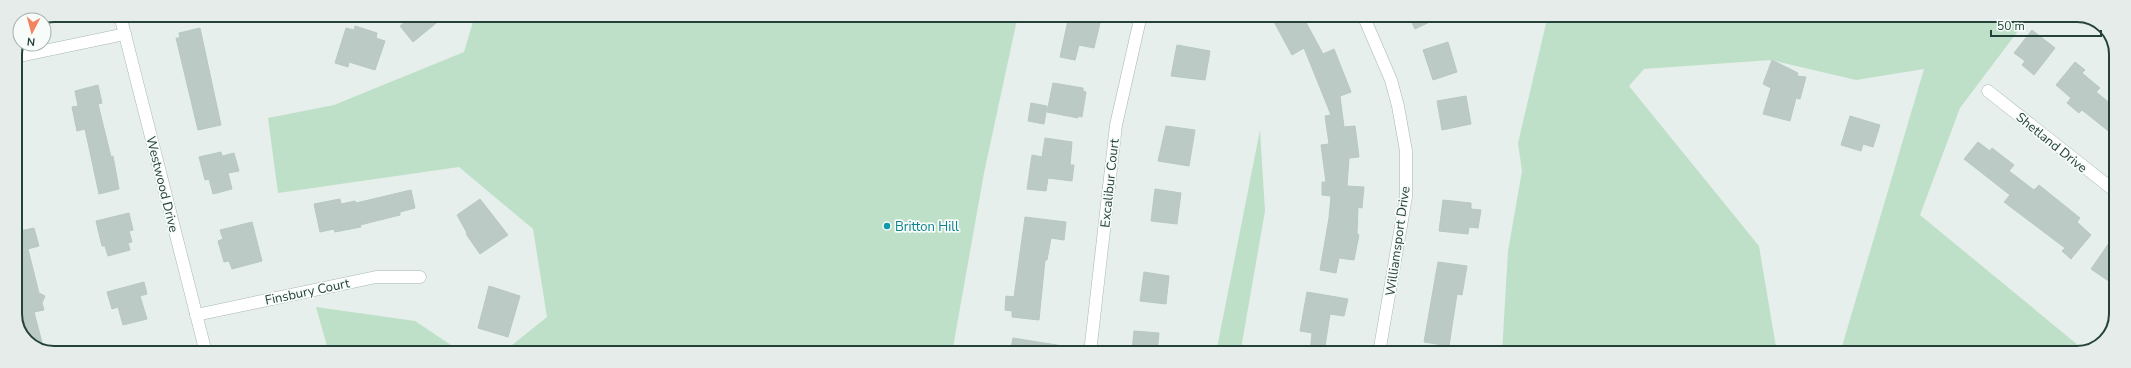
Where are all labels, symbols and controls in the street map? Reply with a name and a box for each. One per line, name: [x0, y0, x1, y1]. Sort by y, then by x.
north arrow: [12, 12, 52, 52]
scale bar: [1991, 12, 2101, 38]
text: 50 m: [1997, 18, 2025, 34]
text: N: [26, 34, 36, 49]
street label: Shetland Drive: [2012, 108, 2091, 177]
street label: Westwood Drive: [141, 134, 183, 234]
street label: Excalibur Court: [1096, 137, 1124, 228]
street label: Williamsport Drive: [1381, 185, 1415, 297]
place label: Britton Hill: [895, 218, 959, 236]
marker: Britton Hill: [882, 221, 892, 231]
street label: Finsbury Court: [263, 274, 352, 310]

